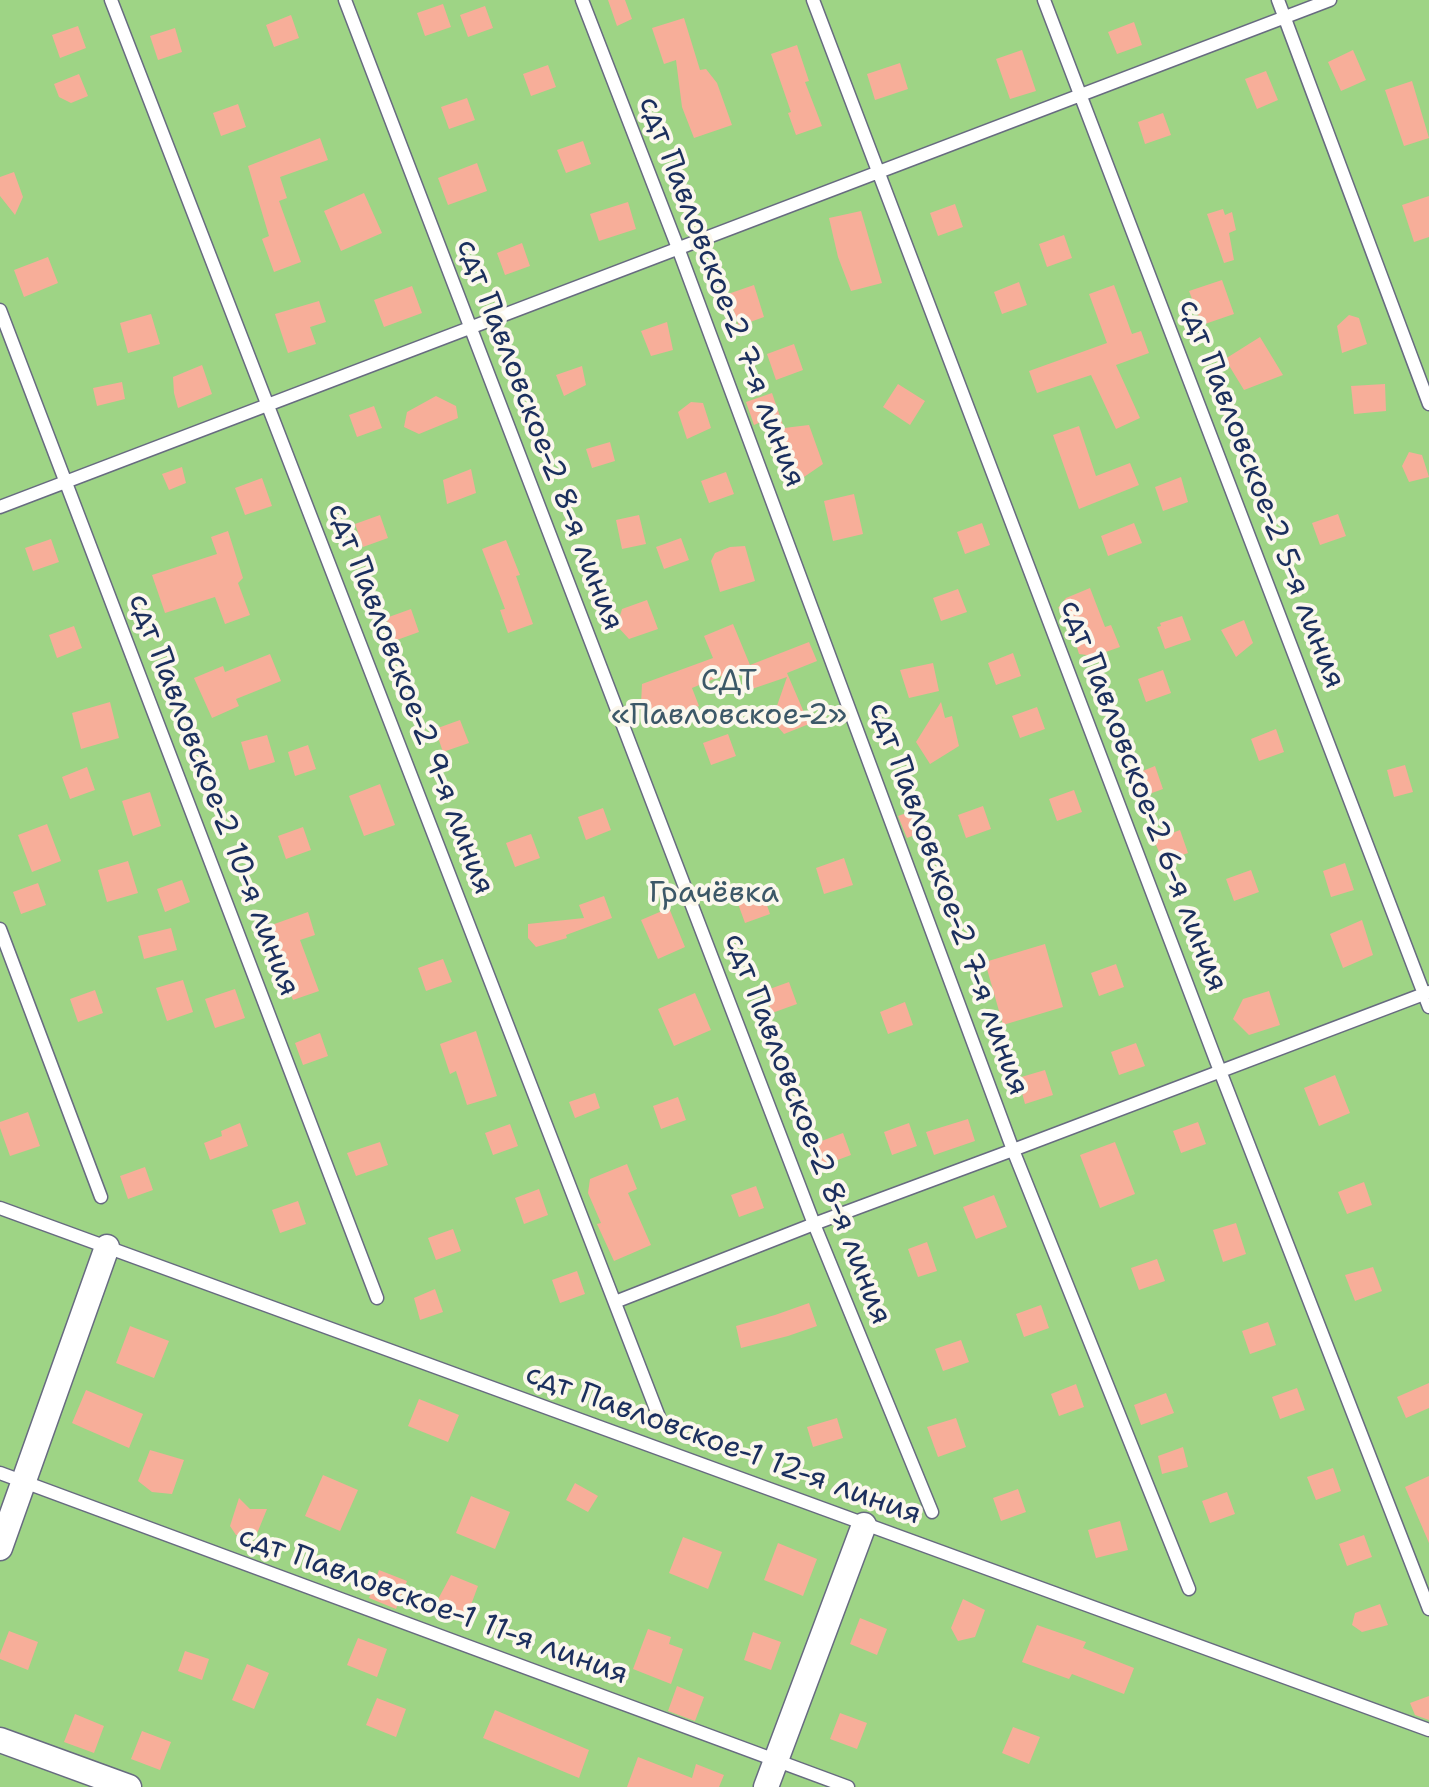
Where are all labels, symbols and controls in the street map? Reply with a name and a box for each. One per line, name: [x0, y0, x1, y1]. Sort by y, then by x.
street label: сдт Павловское-2 7-я линия: [630, 91, 812, 493]
street label: сдт Павловское-2 8-я линия: [448, 234, 630, 636]
street label: сдт Павловское-2 5-я линия: [1170, 294, 1352, 694]
street label: сдт Павловское-2 9-я линия: [319, 498, 501, 900]
street label: сдт Павловское-2 10-я линия: [119, 589, 307, 1001]
street label: сдт Павловское-2 6-я линия: [1052, 595, 1234, 997]
park label: СДТ «Павловское-2»: [611, 664, 847, 734]
street label: сдт Павловское-2 7-я линия: [860, 697, 1036, 1101]
park label: Грачёвка: [649, 876, 779, 912]
street label: сдт Павловское-2 8-я линия: [716, 928, 898, 1330]
street label: сдт Павловское-1 12-я линия: [520, 1356, 926, 1534]
street label: сдт Павловское-1 11-я линия: [233, 1519, 633, 1693]

